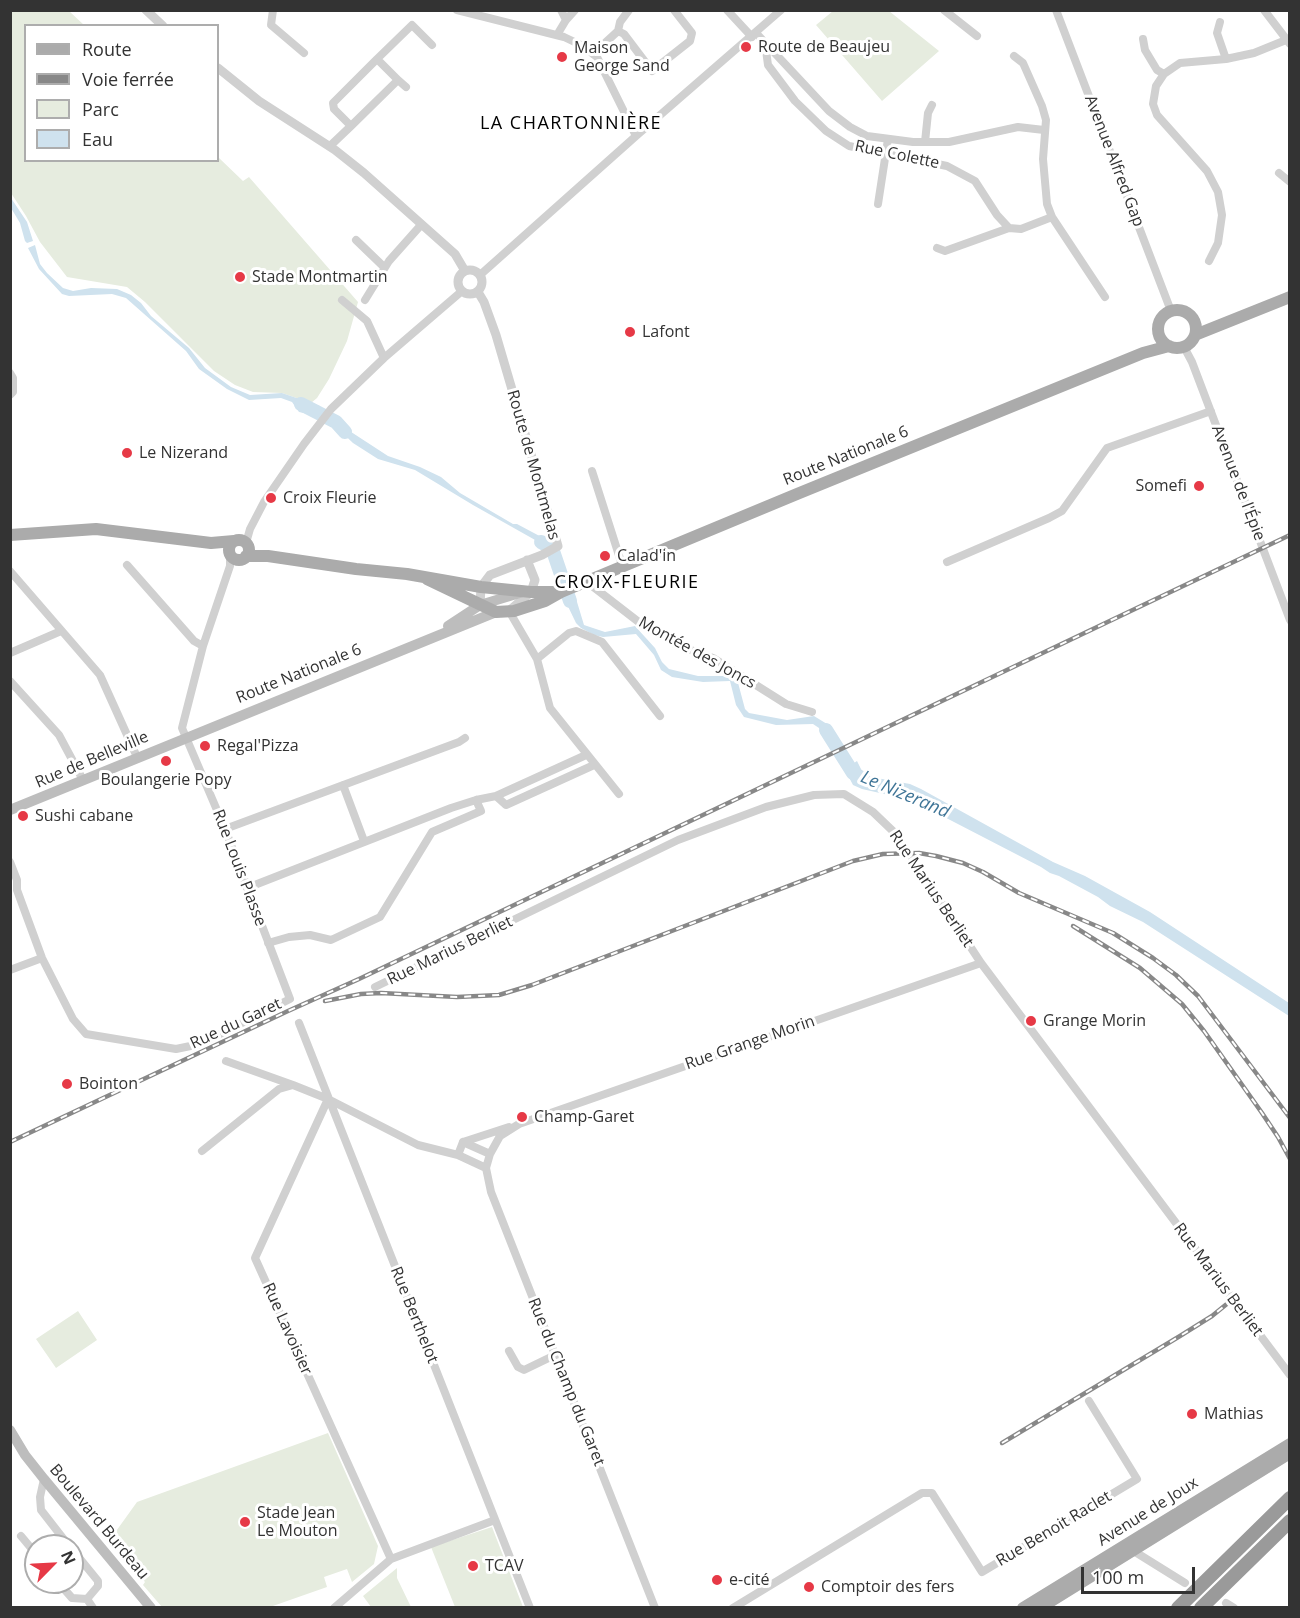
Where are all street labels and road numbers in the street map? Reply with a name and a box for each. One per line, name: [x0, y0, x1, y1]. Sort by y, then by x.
street label: Avenue Alfred Gap: [1080, 93, 1148, 229]
street label: Rue Colette: [853, 137, 941, 173]
street label: Route de Montmelas: [502, 388, 564, 542]
street label: Route Nationale 6: [781, 422, 911, 490]
street label: Avenue de l'Épie: [1207, 423, 1269, 543]
street label: Montée des Joncs: [635, 613, 759, 693]
street label: Route Nationale 6: [234, 640, 364, 708]
street label: Rue de Belleville: [32, 727, 152, 793]
street label: Rue Louis Plasse: [208, 807, 270, 929]
street label: Rue Marius Berliet: [885, 827, 977, 951]
street label: Rue Marius Berliet: [384, 912, 516, 990]
street label: Rue du Garet: [187, 995, 285, 1053]
street label: Rue Grange Morin: [683, 1012, 817, 1074]
street label: Rue Marius Berliet: [1169, 1220, 1267, 1340]
street label: Rue Berthelot: [386, 1264, 442, 1366]
street label: Rue Lavoisier: [258, 1280, 316, 1378]
street label: Rue du Champ du Garet: [523, 1295, 609, 1469]
street label: Boulevard Burdeau: [45, 1461, 153, 1583]
street label: Avenue de Joux: [1094, 1473, 1202, 1551]
street label: Rue Benoit Raclet: [993, 1487, 1115, 1571]

